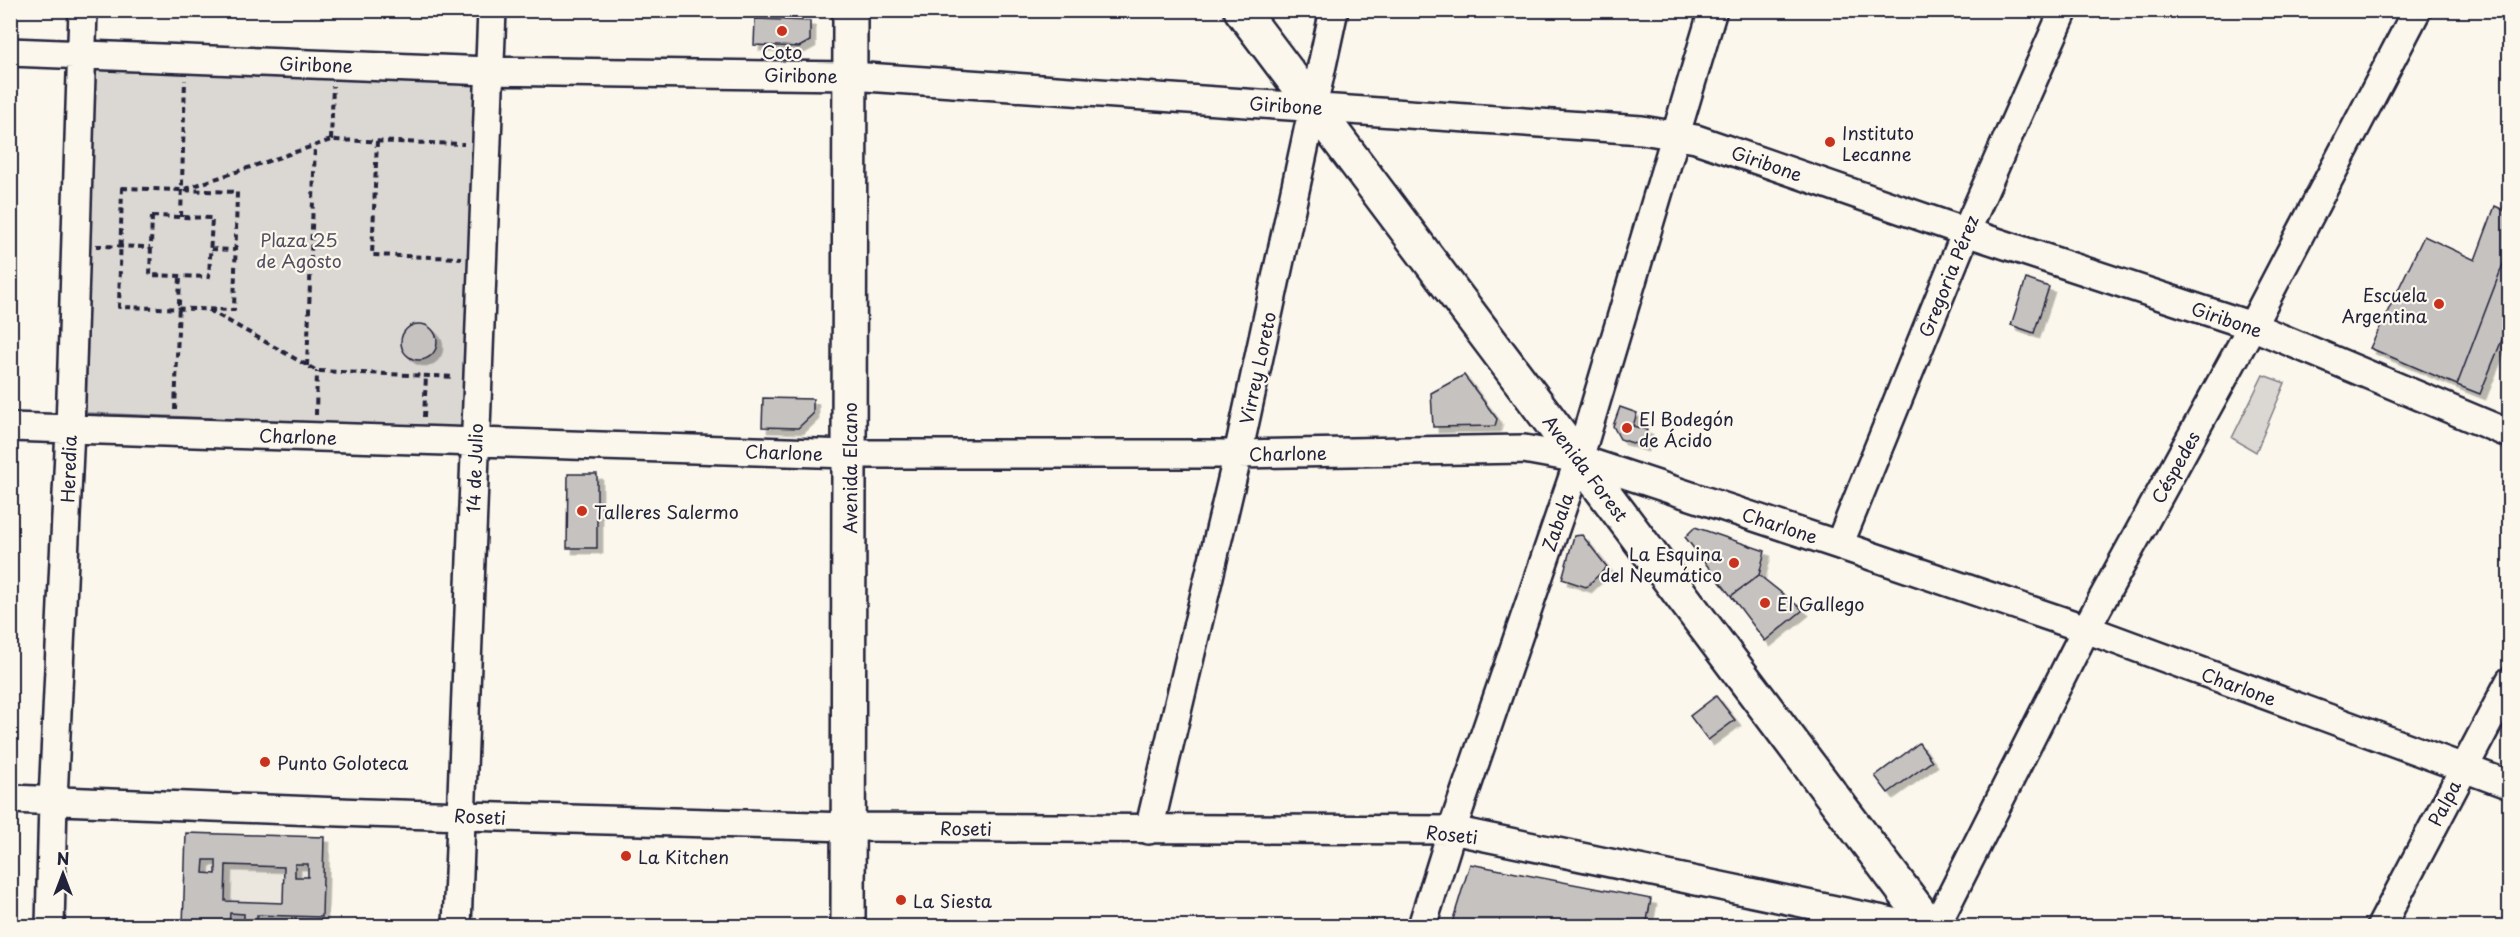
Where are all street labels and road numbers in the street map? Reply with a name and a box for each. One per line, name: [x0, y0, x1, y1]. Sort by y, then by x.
street label: Giribone: [279, 49, 353, 79]
street label: Giribone: [764, 61, 838, 89]
street label: Giribone: [1248, 89, 1324, 121]
street label: Giribone: [1728, 138, 1806, 188]
street label: Gregoria Pérez: [1911, 211, 1985, 341]
street label: Giribone: [2188, 294, 2266, 344]
street label: Virrey Loreto: [1232, 309, 1282, 427]
street label: Avenida Elcano: [836, 402, 863, 534]
street label: Avenida Forest: [1537, 409, 1635, 527]
street label: Charlone: [259, 421, 337, 451]
street label: 14 de Julio: [459, 423, 489, 513]
street label: Céspedes: [2144, 426, 2206, 508]
street label: Heredia: [53, 434, 83, 503]
street label: Charlone: [745, 437, 823, 467]
street label: Charlone: [1249, 439, 1327, 467]
street label: Zabala: [1534, 489, 1580, 555]
street label: Charlone: [1739, 500, 1821, 550]
street label: Charlone: [2198, 660, 2280, 712]
street label: Palpa: [2421, 775, 2467, 831]
street label: Roseti: [453, 801, 507, 831]
street label: Roseti: [940, 814, 992, 842]
street label: Roseti: [1425, 818, 1479, 850]

